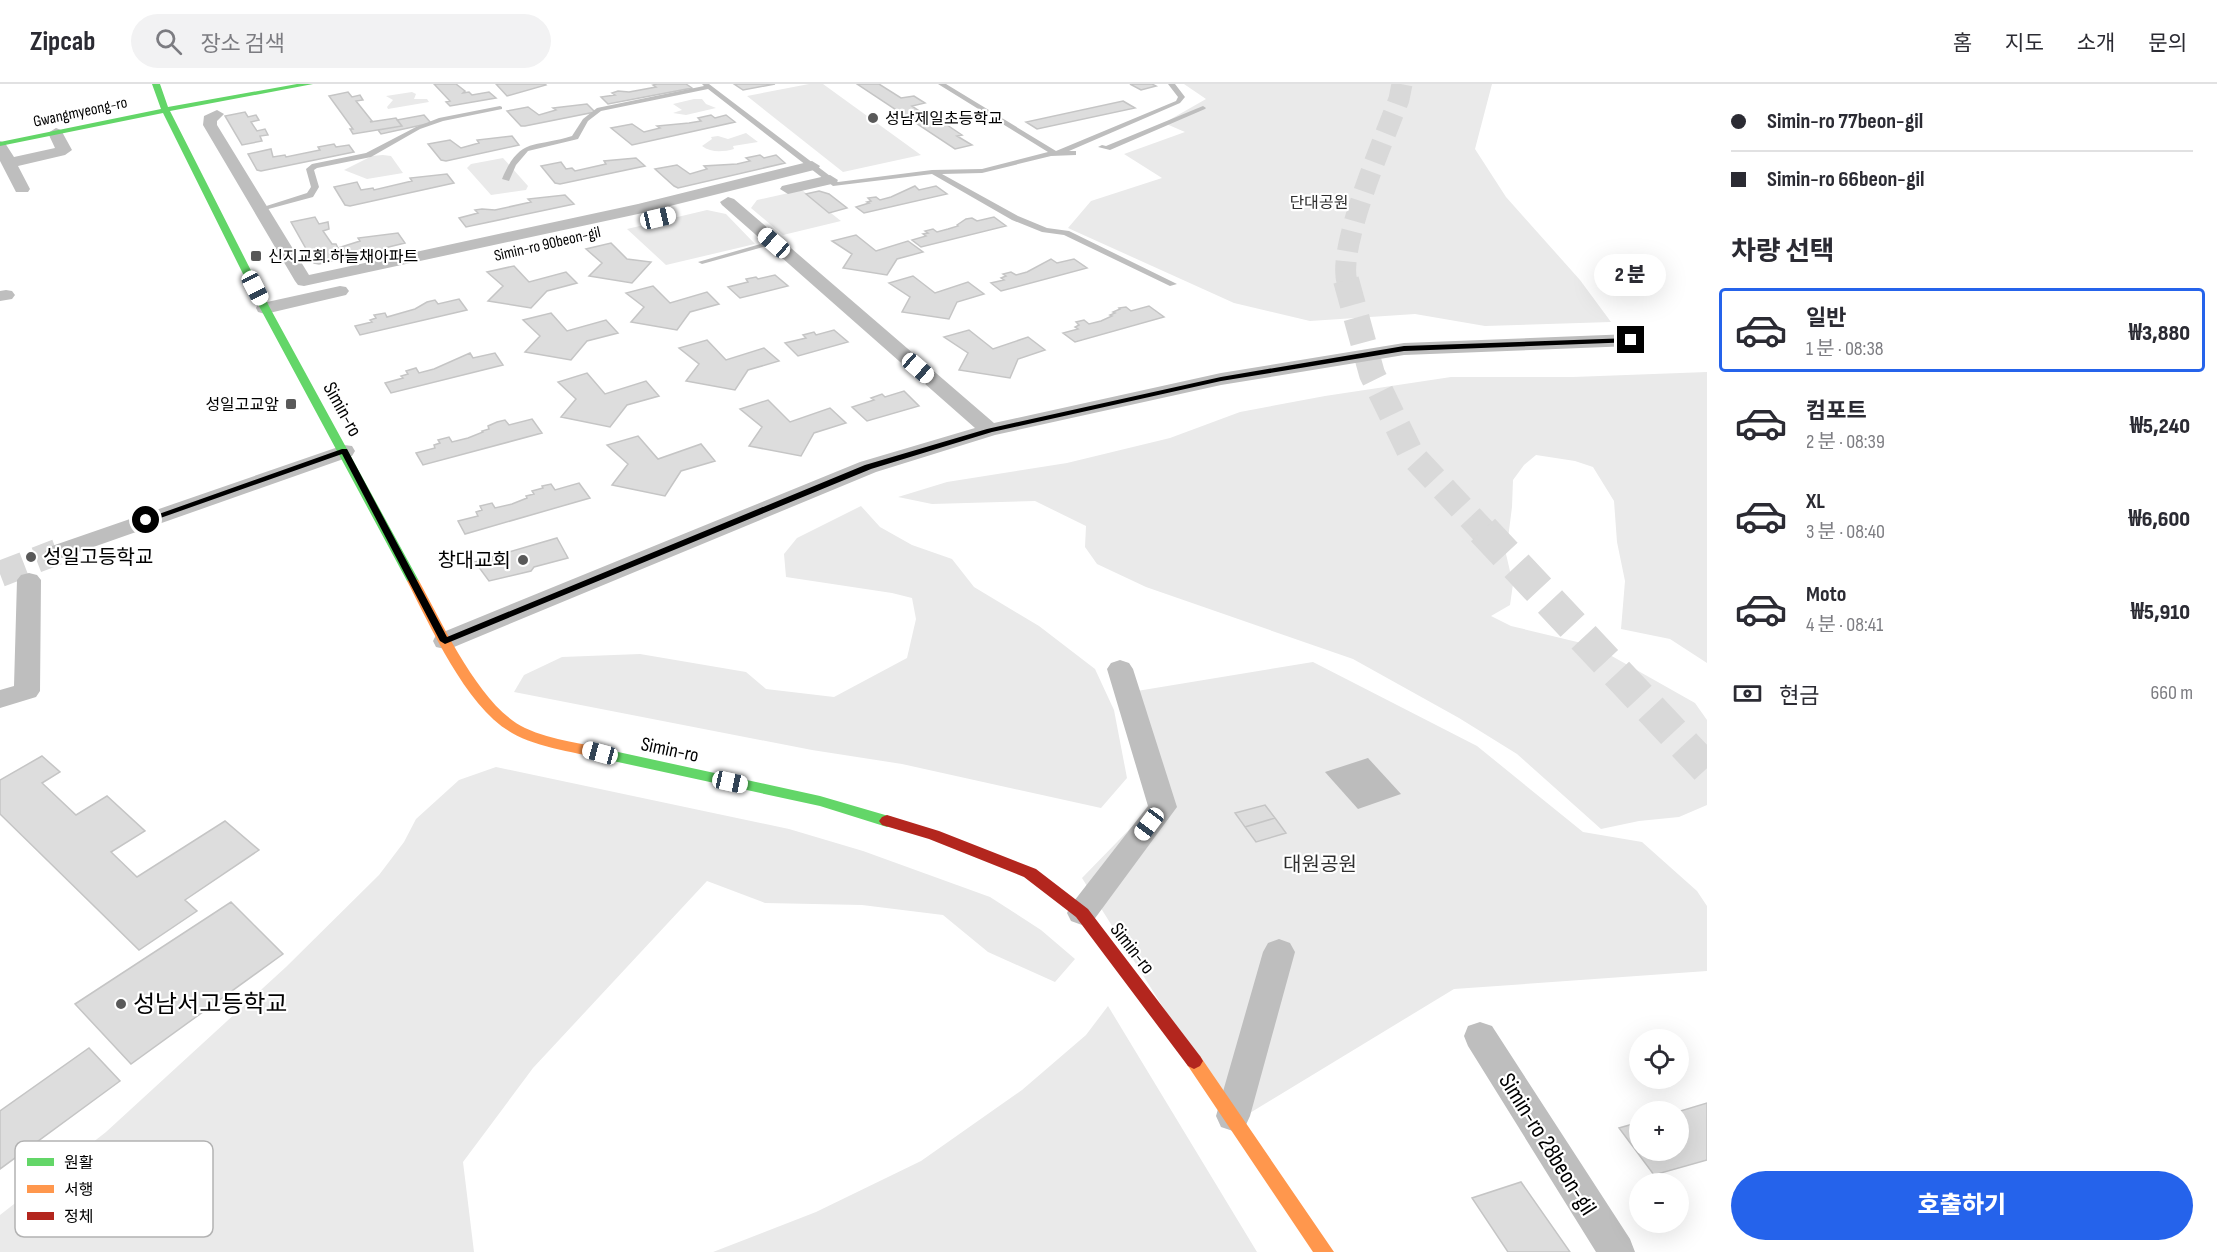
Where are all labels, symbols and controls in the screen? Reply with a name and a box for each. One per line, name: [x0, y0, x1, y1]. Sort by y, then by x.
search box: [131, 14, 551, 68]
text: Zipcab: [30, 25, 95, 58]
icon: search: [152, 25, 185, 58]
text: 장소 검색: [200, 31, 285, 58]
text: 홈: [1953, 31, 1972, 56]
text: 지도: [2005, 31, 2044, 56]
text: 소개: [2077, 31, 2115, 56]
text: 문의: [2148, 31, 2187, 56]
street label: Gwangmyeong-ro: [32, 93, 129, 132]
text: Simin-ro 77beon-gil: [1767, 108, 1923, 135]
place label: 성남제일초등학교: [885, 110, 1003, 129]
marker: 성남제일초등학교: [866, 111, 880, 125]
text: Simin-ro 66beon-gil: [1767, 166, 1925, 193]
park label: 단대공원: [1290, 194, 1348, 213]
car: [638, 205, 678, 231]
street label: Simin-ro 90beon-gil: [492, 223, 602, 266]
car: [755, 224, 793, 262]
text: 차량 선택: [1731, 236, 1835, 268]
place label: 신지교회.하늘채아파트: [268, 248, 418, 267]
marker: 신지교회.하늘채아파트: [249, 249, 263, 263]
callout: 2 분: [1595, 253, 1667, 295]
text: 2 분: [1615, 263, 1645, 287]
car: [239, 268, 271, 308]
icon: car: [1734, 303, 1788, 357]
text: 일반: [1806, 305, 1846, 332]
text: ₩3,880: [2129, 320, 2190, 347]
route end: [1617, 326, 1644, 353]
text: 1 분 · 08:38: [1806, 337, 1884, 361]
car: [899, 349, 937, 387]
street label: Simin-ro: [317, 378, 367, 441]
place label: 성일고교앞: [205, 396, 279, 415]
icon: car: [1734, 396, 1788, 450]
marker: 성일고교앞: [284, 397, 298, 411]
text: 컴포트: [1806, 398, 1867, 425]
text: ₩5,240: [2130, 413, 2190, 440]
text: 2 분 · 08:39: [1806, 430, 1885, 454]
text: XL: [1806, 488, 1825, 515]
icon: car: [1734, 489, 1788, 543]
route start: [132, 506, 159, 533]
text: ₩6,600: [2129, 506, 2190, 533]
text: 3 분 · 08:40: [1806, 520, 1885, 544]
place label: 성일고등학교: [43, 546, 153, 570]
place label: 창대교회: [437, 549, 511, 573]
marker: 성일고등학교: [24, 550, 38, 564]
marker: 창대교회: [516, 553, 530, 567]
text: Moto: [1806, 581, 1846, 608]
icon: car: [1734, 582, 1788, 636]
text: ₩5,910: [2131, 599, 2190, 626]
text: 4 분 · 08:41: [1806, 613, 1883, 637]
icon: cash: [1731, 677, 1764, 710]
text: 660 m: [2151, 681, 2193, 705]
text: 현금: [1779, 683, 1819, 710]
street label: Simin-ro: [639, 732, 701, 768]
car: [580, 740, 620, 766]
car: [711, 769, 749, 795]
car: [1131, 804, 1167, 844]
park label: 대원공원: [1283, 853, 1357, 877]
street label: Simin-ro: [1105, 918, 1160, 979]
place label: 성남서고등학교: [133, 990, 288, 1019]
marker: 성남서고등학교: [114, 997, 128, 1011]
map controls: [1629, 1029, 1689, 1233]
button: locate: [1629, 1029, 1689, 1089]
street label: Simin-ro 28beon-gil: [1492, 1068, 1603, 1221]
button: +: [1629, 1101, 1689, 1161]
legend: [15, 1141, 213, 1237]
text: 원활: [64, 1154, 94, 1173]
button: 호출하기: [1731, 1171, 2193, 1240]
button: −: [1629, 1173, 1689, 1233]
text: 서행: [64, 1181, 93, 1200]
text: 정체: [64, 1208, 93, 1227]

